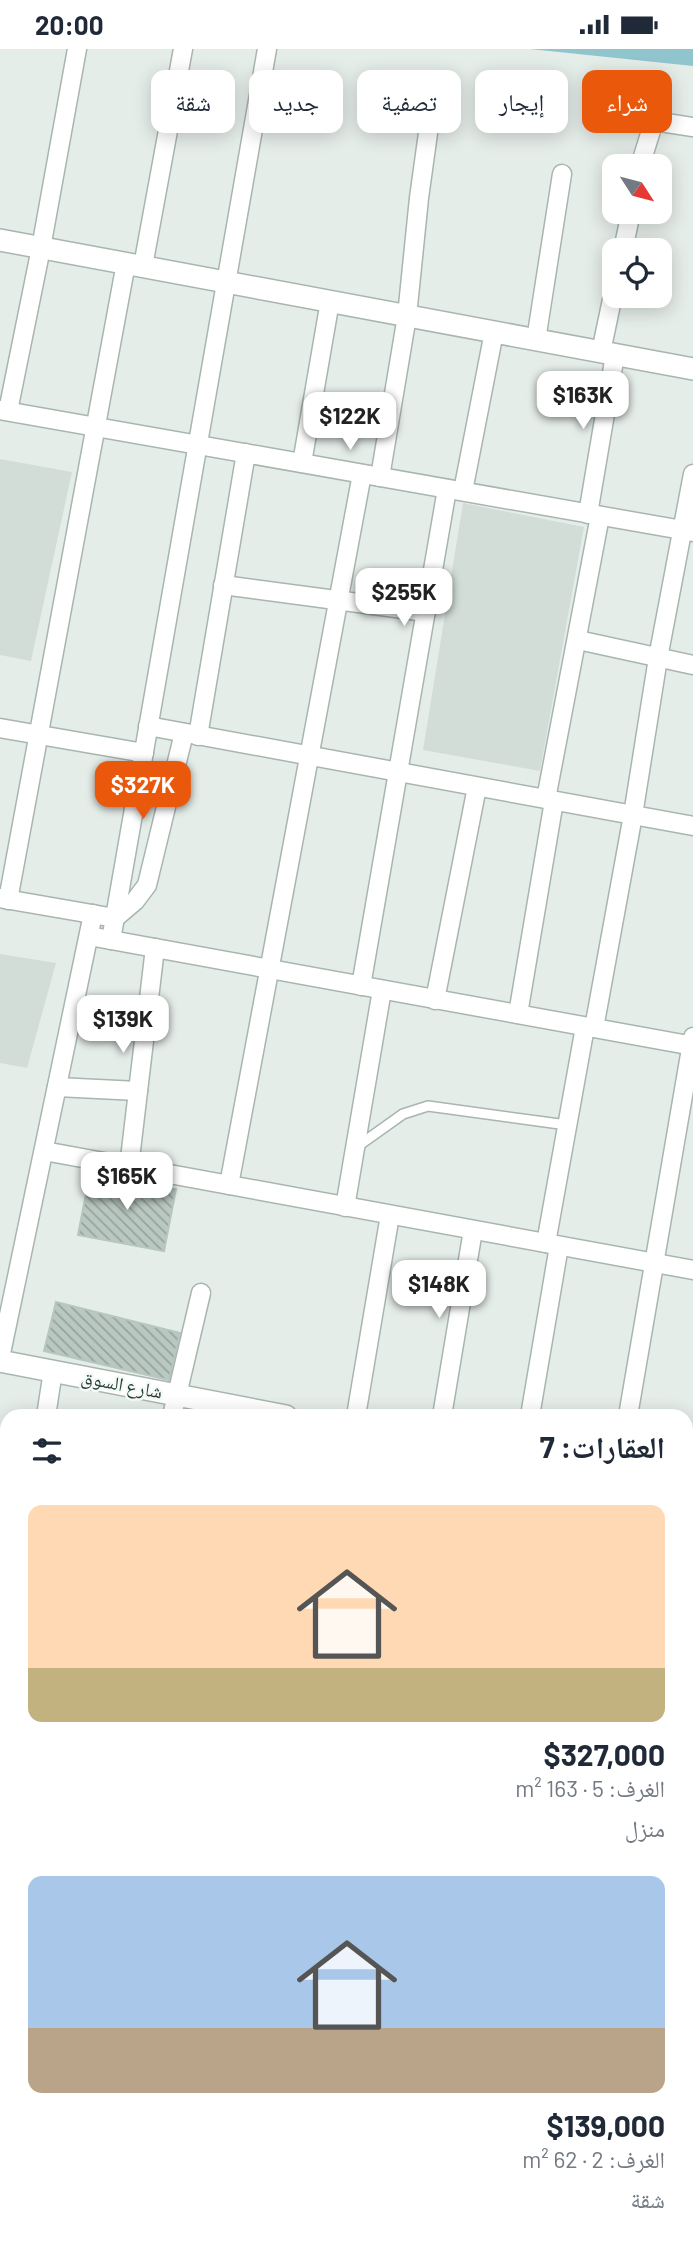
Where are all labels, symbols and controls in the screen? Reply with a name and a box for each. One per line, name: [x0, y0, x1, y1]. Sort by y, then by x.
text: 20:00: [35, 9, 103, 40]
chip: شقة: [151, 70, 235, 133]
chip: جديد: [249, 70, 343, 133]
chip: تصفية: [357, 70, 461, 133]
chip: إيجار: [475, 70, 568, 133]
chip: شراء: [582, 70, 672, 133]
north arrow: [602, 154, 672, 224]
map controls: [602, 154, 672, 308]
button: locate: [602, 238, 672, 308]
pin: $163K: [534, 371, 632, 431]
text: $163K: [553, 380, 613, 408]
pin: $122K: [301, 393, 399, 452]
text: $122K: [319, 401, 381, 429]
pin: $255K: [355, 569, 453, 628]
text: $255K: [371, 577, 437, 605]
pin: $327K: [94, 761, 192, 821]
text: $327K: [111, 770, 175, 798]
pin: $139K: [74, 995, 172, 1055]
text: $139K: [93, 1004, 153, 1032]
pin: $165K: [78, 1153, 176, 1212]
text: $165K: [97, 1161, 157, 1189]
pin: $148K: [390, 1261, 488, 1320]
text: $148K: [408, 1269, 470, 1297]
street label: شارع السوق: [79, 1364, 165, 1404]
text: العقارات: 7: [540, 1428, 665, 1464]
icon: filters: [28, 1432, 66, 1470]
icon: home: [284, 1551, 410, 1677]
text: $327,000: [543, 1736, 665, 1772]
text: الغرف: 5 · 163 m²: [515, 1774, 665, 1802]
text: منزل: [625, 1814, 665, 1842]
icon: home: [284, 1922, 410, 2048]
text: $139,000: [547, 2107, 665, 2143]
text: الغرف: 2 · 62 m²: [522, 2145, 665, 2173]
text: شقة: [631, 2185, 665, 2213]

